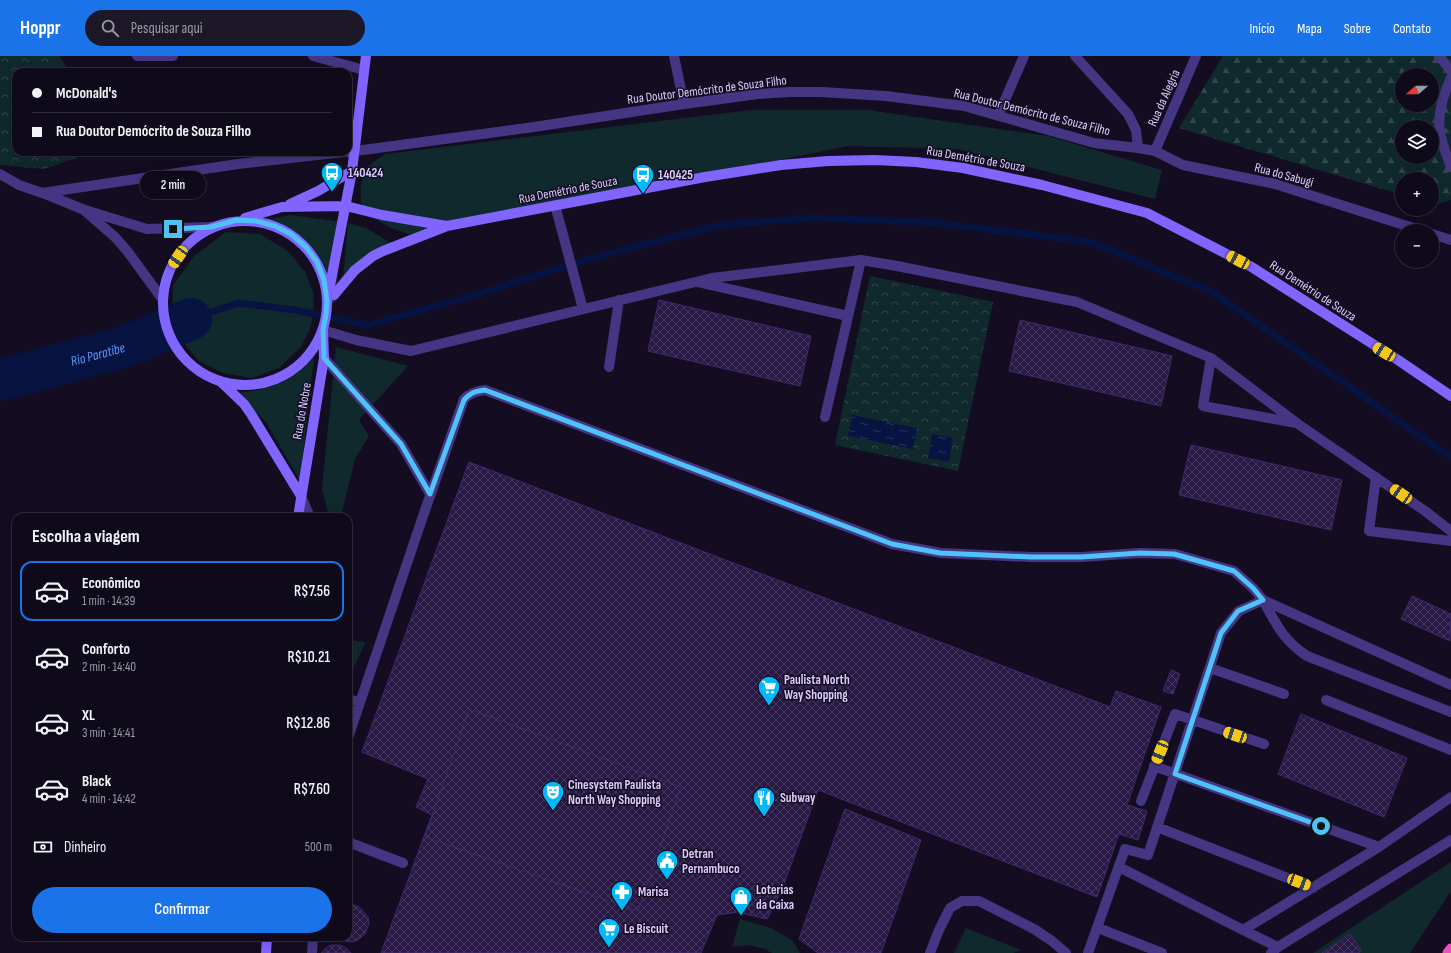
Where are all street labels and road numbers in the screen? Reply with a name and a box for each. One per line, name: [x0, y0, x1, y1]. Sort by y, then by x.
street label: Rua da Alegria: [1144, 67, 1184, 129]
street label: Rua Doutor Demócrito de Souza Filho: [626, 72, 788, 108]
street label: Rua Doutor Demócrito de Souza Filho: [952, 85, 1112, 139]
street label: Rua Demétrio de Souza: [925, 142, 1027, 176]
street label: Rua do Sabugi: [1253, 159, 1315, 191]
street label: Rua Demétrio de Souza: [517, 173, 619, 207]
street label: Rua Demétrio de Souza: [1267, 257, 1359, 325]
street label: Rua do Nobre: [289, 381, 315, 441]

